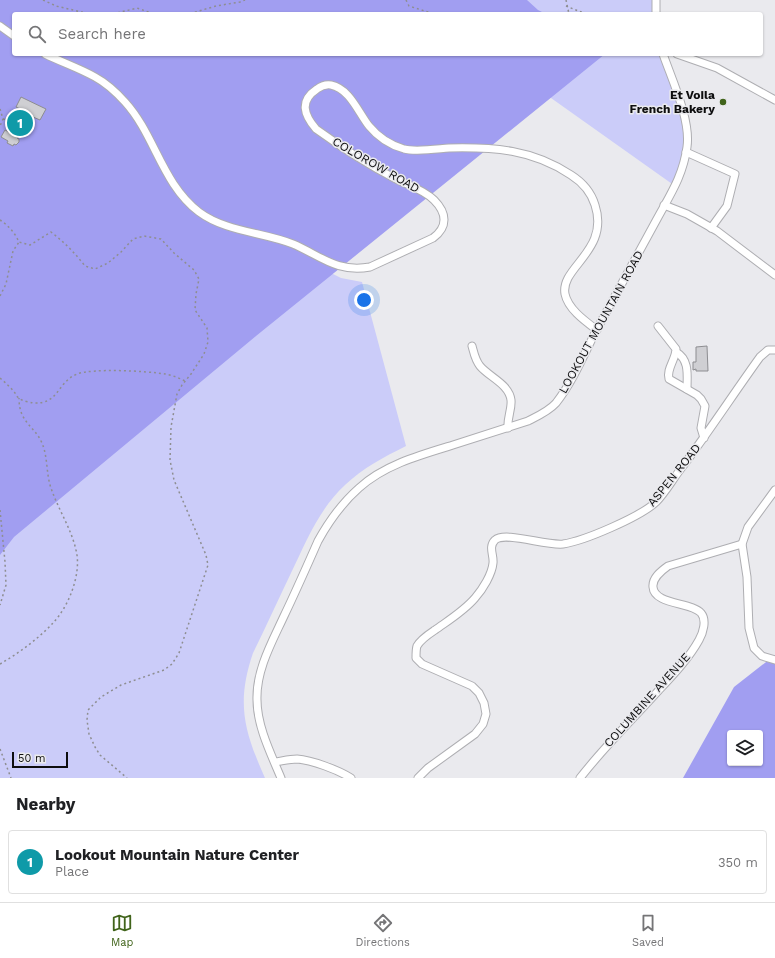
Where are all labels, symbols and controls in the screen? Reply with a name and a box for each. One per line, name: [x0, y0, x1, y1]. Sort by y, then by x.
search box: [12, 12, 763, 56]
icon: search: [26, 23, 48, 45]
text: Search here: [58, 25, 146, 43]
place label: Et Voila French Bakery: [630, 88, 715, 116]
marker: Et Voila French Bakery: [718, 97, 728, 107]
pin: 1: [7, 108, 33, 138]
street label: COLOROW ROAD: [330, 134, 422, 196]
street label: LOOKOUT MOUNTAIN ROAD: [556, 248, 646, 396]
your location: [354, 290, 374, 310]
street label: ASPEN ROAD: [644, 441, 704, 509]
street label: COLUMBINE AVENUE: [601, 650, 693, 750]
map controls: [727, 730, 763, 766]
button: layers: [727, 730, 763, 766]
scale bar: [12, 750, 68, 769]
text: 50 m: [18, 752, 45, 765]
text: Nearby: [16, 794, 75, 814]
text: Lookout Mountain Nature Center: [55, 846, 299, 864]
text: 1: [27, 855, 33, 870]
text: 350 m: [718, 855, 758, 870]
text: Place: [55, 864, 89, 879]
tab: Map: [111, 912, 133, 949]
tab: Directions: [356, 912, 410, 949]
tab: Saved: [632, 912, 664, 949]

